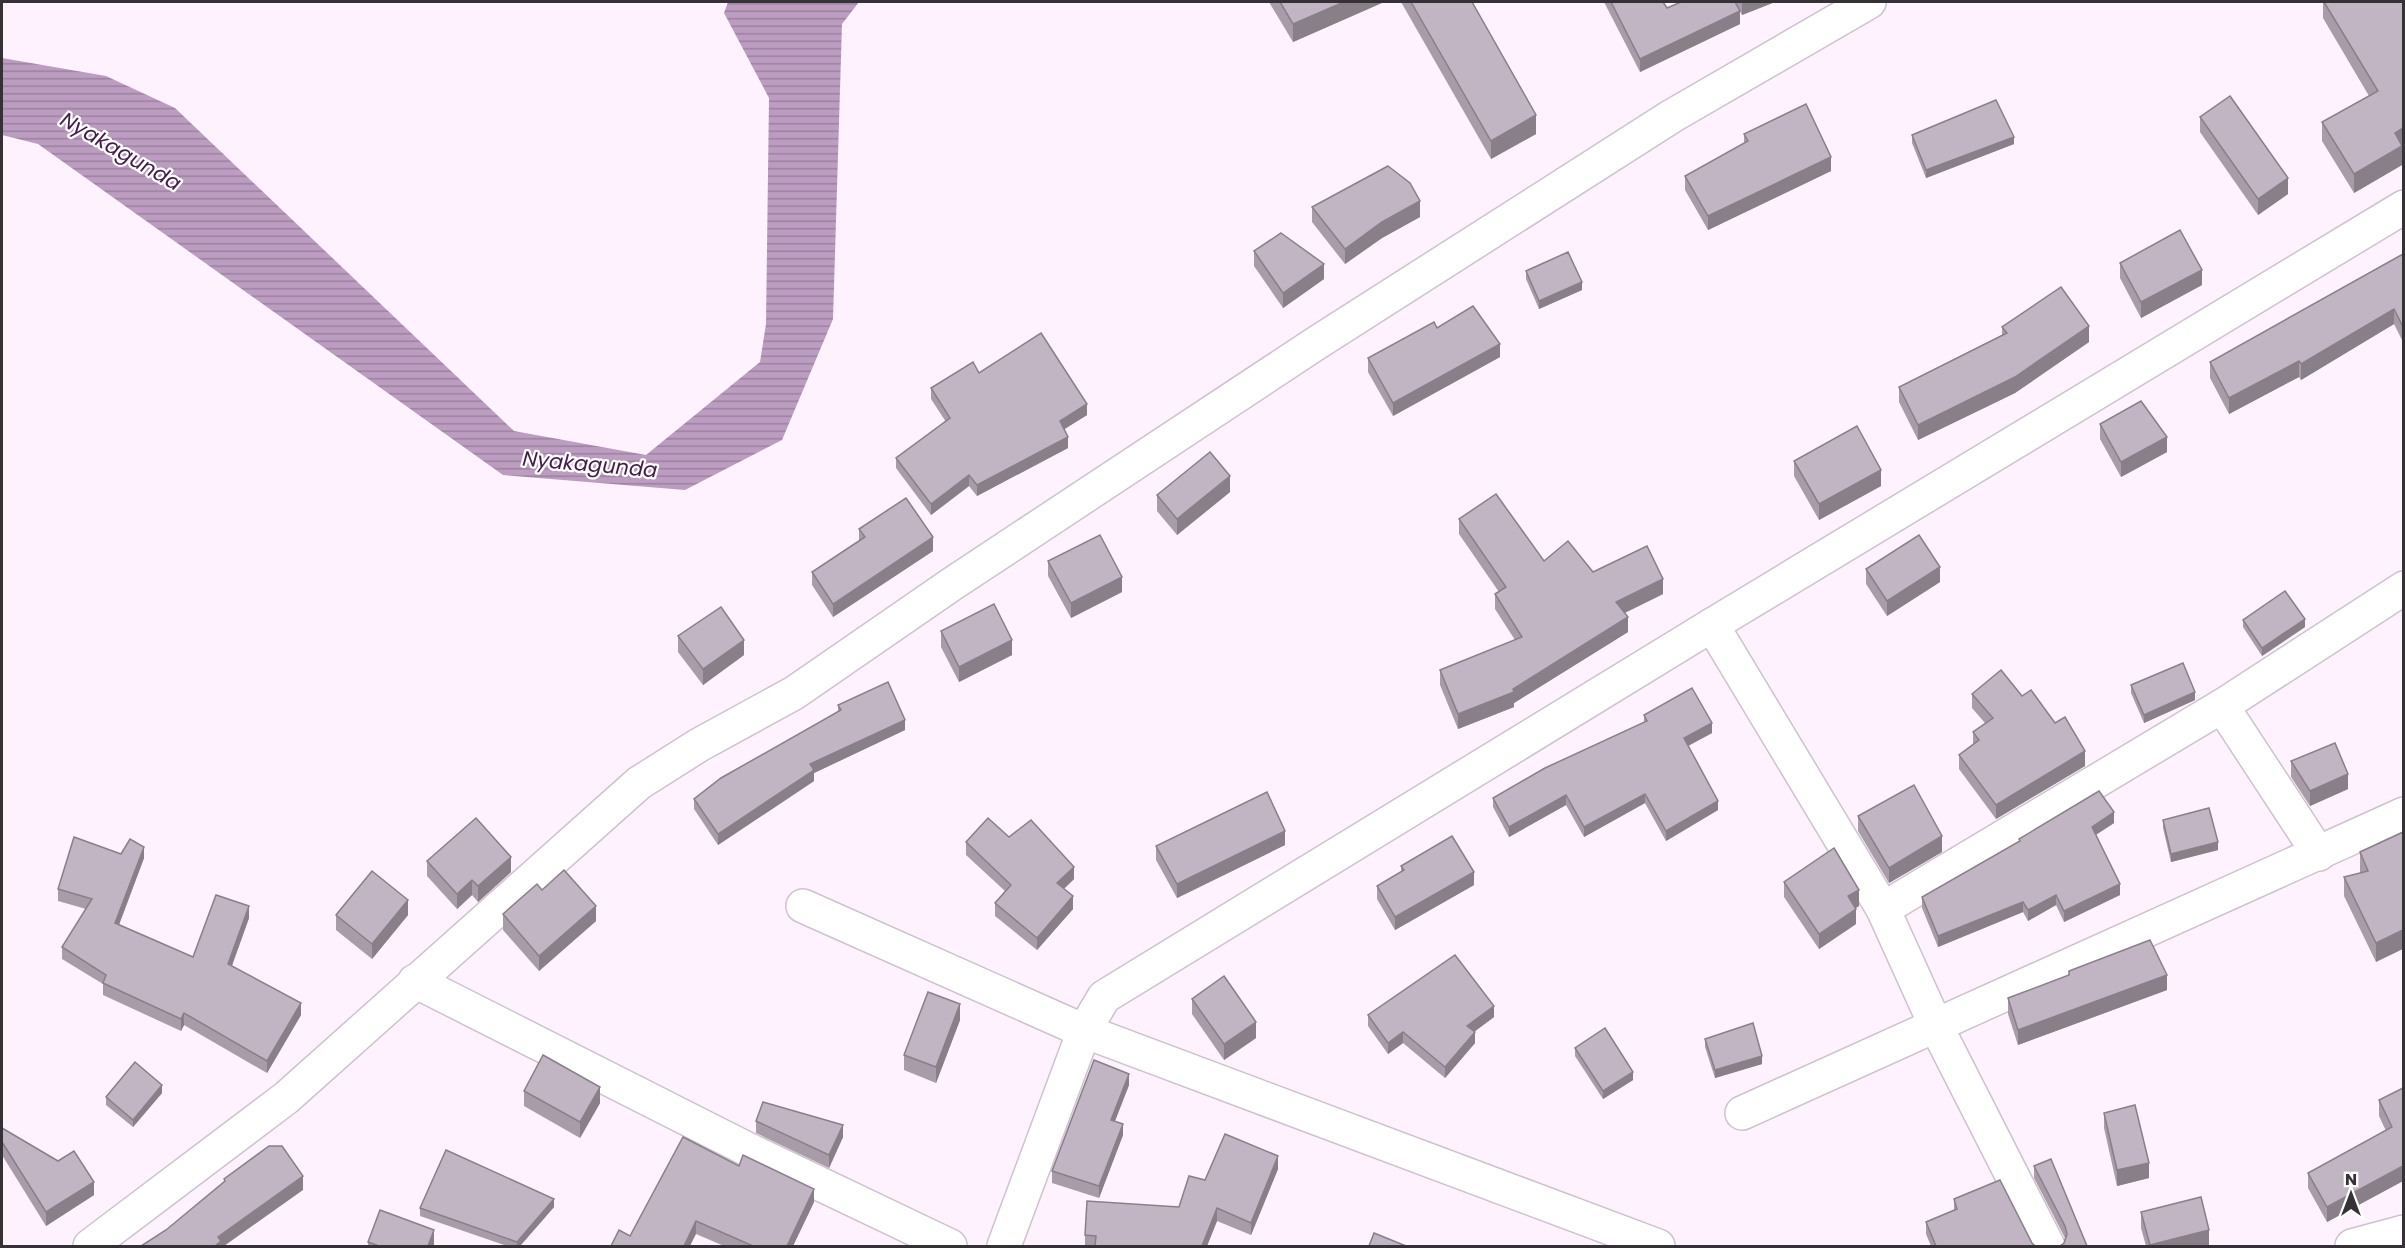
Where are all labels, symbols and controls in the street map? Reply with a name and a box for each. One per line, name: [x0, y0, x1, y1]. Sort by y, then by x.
water label: Nyakagunda: [55, 105, 187, 197]
water label: Nyakagunda: [521, 444, 659, 484]
north arrow: [2321, 1164, 2381, 1224]
text: N: [2345, 1168, 2357, 1191]

